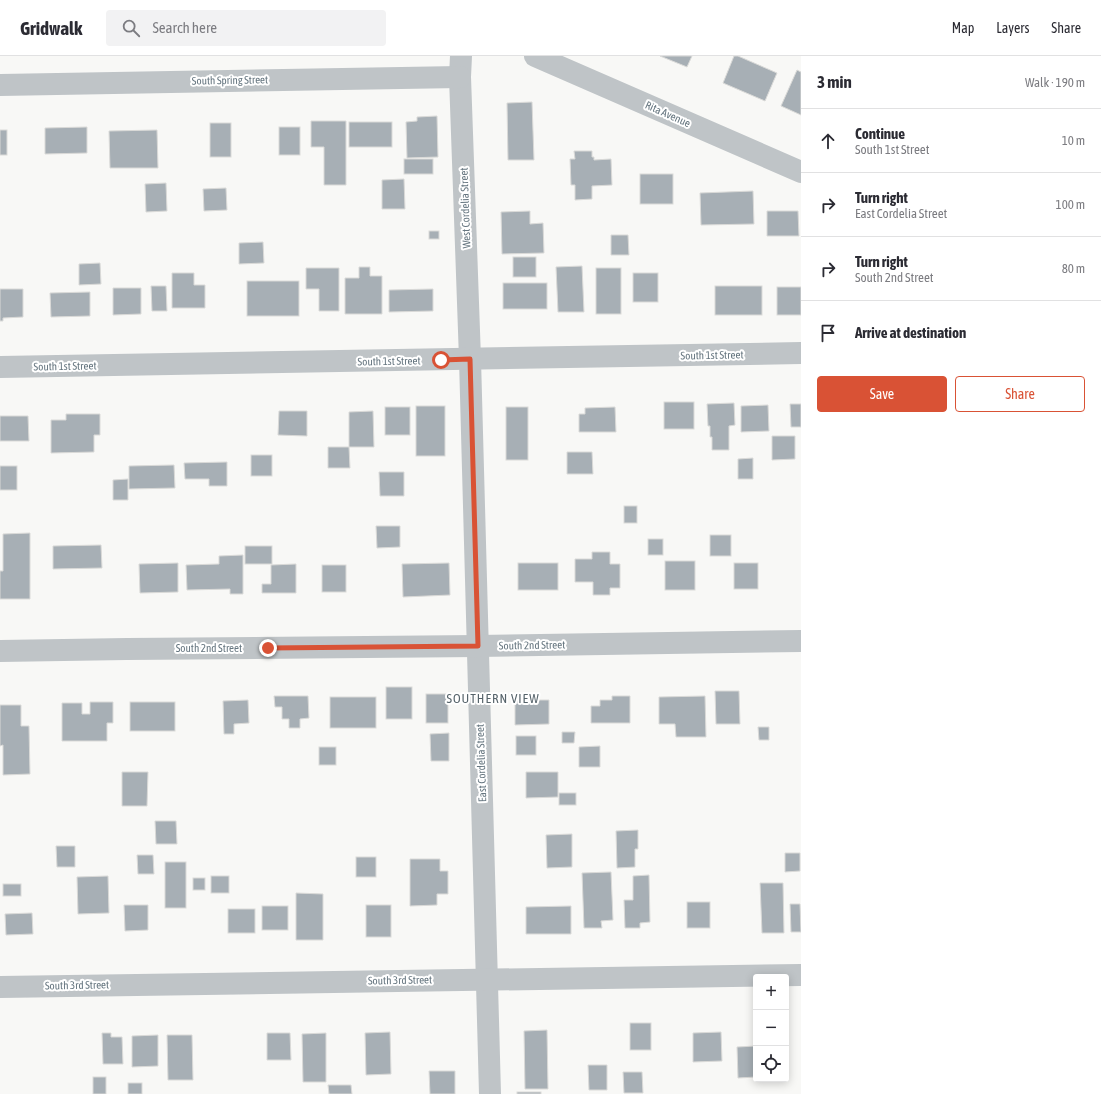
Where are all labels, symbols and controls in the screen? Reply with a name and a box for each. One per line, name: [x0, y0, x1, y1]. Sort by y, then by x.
search box: [106, 10, 386, 46]
text: Gridwalk: [20, 17, 82, 39]
icon: search: [120, 17, 142, 39]
text: Search here: [152, 19, 217, 36]
text: Map: [952, 20, 974, 36]
text: Layers: [996, 20, 1029, 36]
text: Share: [1051, 20, 1081, 36]
text: 3 min: [817, 72, 852, 92]
street label: South Spring Street: [192, 73, 268, 87]
text: Walk · 190 m: [1025, 75, 1085, 90]
street label: Rita Avenue: [644, 99, 692, 129]
text: Continue: [855, 125, 905, 142]
icon: ahead: [817, 130, 839, 152]
text: 10 m: [1062, 133, 1085, 148]
text: South 1st Street: [855, 142, 929, 157]
street label: West Cordelia Street: [458, 167, 472, 249]
text: Turn right: [855, 189, 908, 206]
icon: right: [817, 194, 839, 216]
text: 100 m: [1056, 197, 1085, 212]
text: East Cordelia Street: [855, 206, 947, 221]
text: Turn right: [855, 253, 908, 270]
icon: right: [817, 258, 839, 280]
text: 80 m: [1062, 261, 1085, 276]
text: South 2nd Street: [855, 270, 934, 285]
icon: arrive: [817, 322, 839, 344]
text: Arrive at destination: [855, 324, 966, 341]
street label: South 1st Street: [680, 348, 744, 362]
route start: [432, 351, 450, 369]
street label: South 1st Street: [357, 354, 421, 368]
street label: South 1st Street: [33, 359, 97, 373]
button: Save: [817, 376, 947, 412]
button: Share: [955, 376, 1085, 412]
street label: South 2nd Street: [499, 638, 565, 652]
route end: [259, 639, 277, 657]
street label: South 2nd Street: [176, 642, 242, 654]
district label: SOUTHERN VIEW: [446, 691, 540, 706]
street label: East Cordelia Street: [474, 724, 488, 802]
street label: South 3rd Street: [368, 973, 432, 987]
map controls: [753, 974, 789, 1082]
button: +: [753, 974, 789, 1010]
street label: South 3rd Street: [45, 978, 109, 992]
button: −: [753, 1010, 789, 1046]
button: locate: [753, 1046, 789, 1082]

